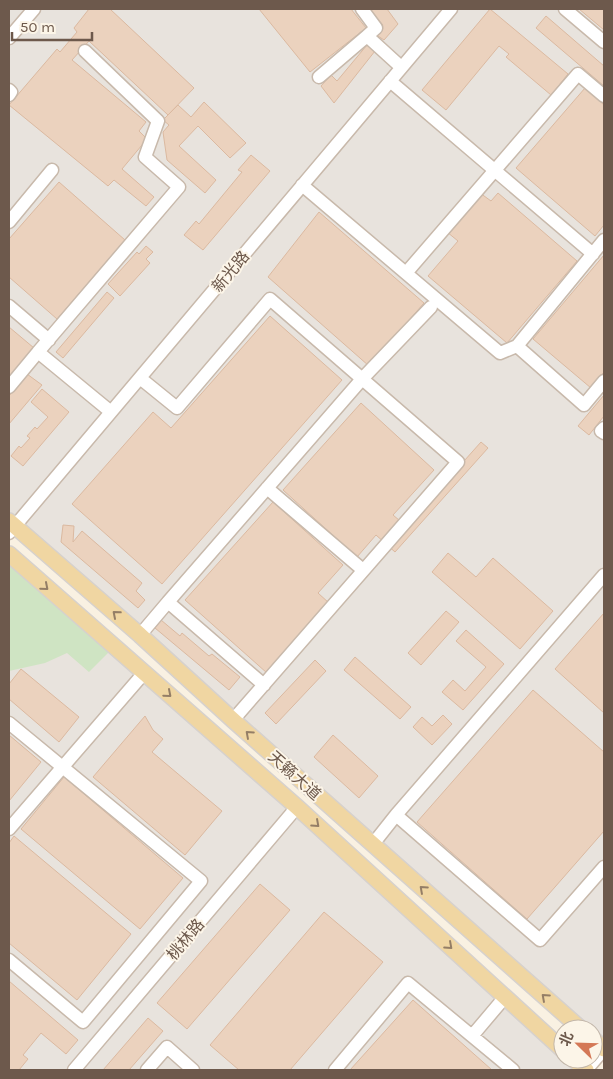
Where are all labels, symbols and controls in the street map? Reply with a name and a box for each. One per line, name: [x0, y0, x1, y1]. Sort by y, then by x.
scale bar: [12, 10, 92, 42]
text: 50 m: [20, 18, 55, 36]
street label: 新光路: [208, 247, 253, 296]
one-way arrow: [40, 581, 49, 590]
one-way arrow: [112, 611, 121, 620]
one-way arrow: [162, 688, 171, 697]
one-way arrow: [246, 731, 255, 740]
street label: 天籁大道: [265, 747, 325, 804]
one-way arrow: [310, 818, 319, 827]
one-way arrow: [420, 886, 429, 895]
street label: 桃林路: [163, 915, 208, 964]
one-way arrow: [443, 940, 452, 949]
one-way arrow: [541, 993, 550, 1002]
north arrow: [553, 1019, 603, 1069]
text: 北: [556, 1029, 577, 1049]

